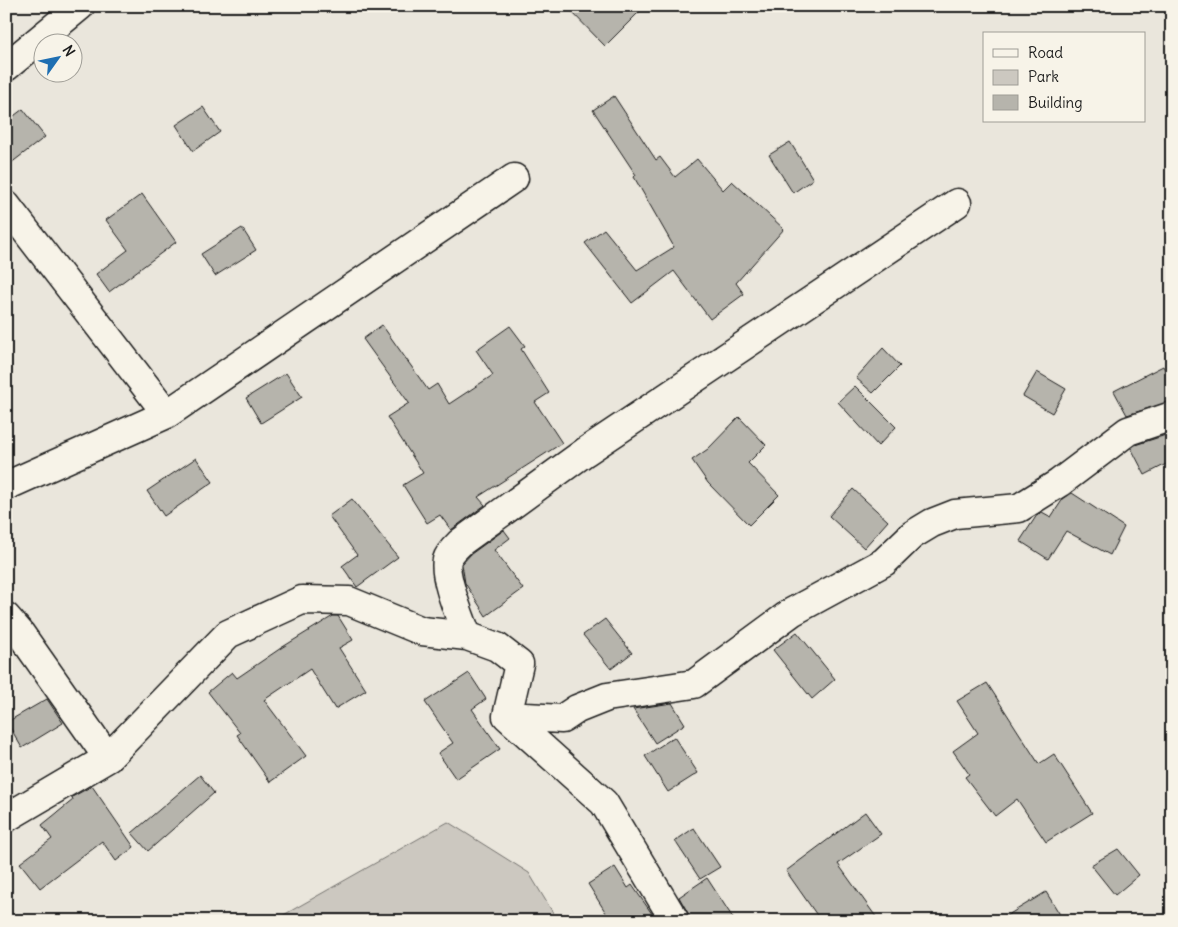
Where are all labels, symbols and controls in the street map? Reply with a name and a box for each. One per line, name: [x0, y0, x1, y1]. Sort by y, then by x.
north arrow: [32, 32, 82, 82]
legend: [983, 32, 1146, 122]
text: N: [59, 42, 79, 60]
text: Road: [1028, 43, 1063, 62]
text: Park: [1028, 67, 1059, 86]
text: Building: [1028, 93, 1083, 112]

